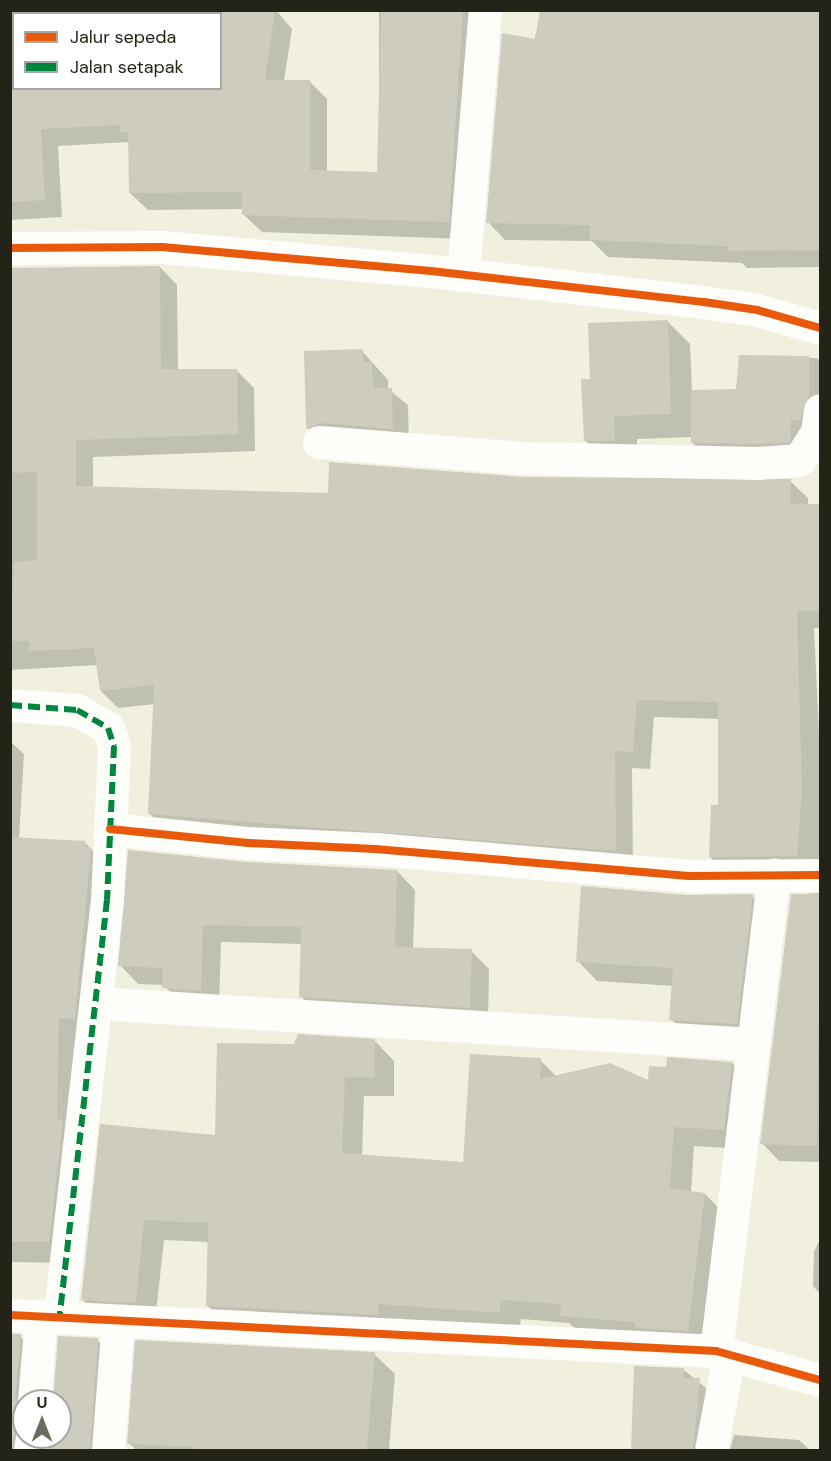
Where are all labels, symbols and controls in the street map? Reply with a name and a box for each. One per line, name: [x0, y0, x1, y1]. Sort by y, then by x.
legend: [12, 12, 222, 90]
text: Jalur sepeda: [70, 25, 176, 49]
text: Jalan setapak: [70, 55, 184, 79]
north arrow: [12, 1389, 72, 1449]
text: U: [37, 1392, 47, 1413]

